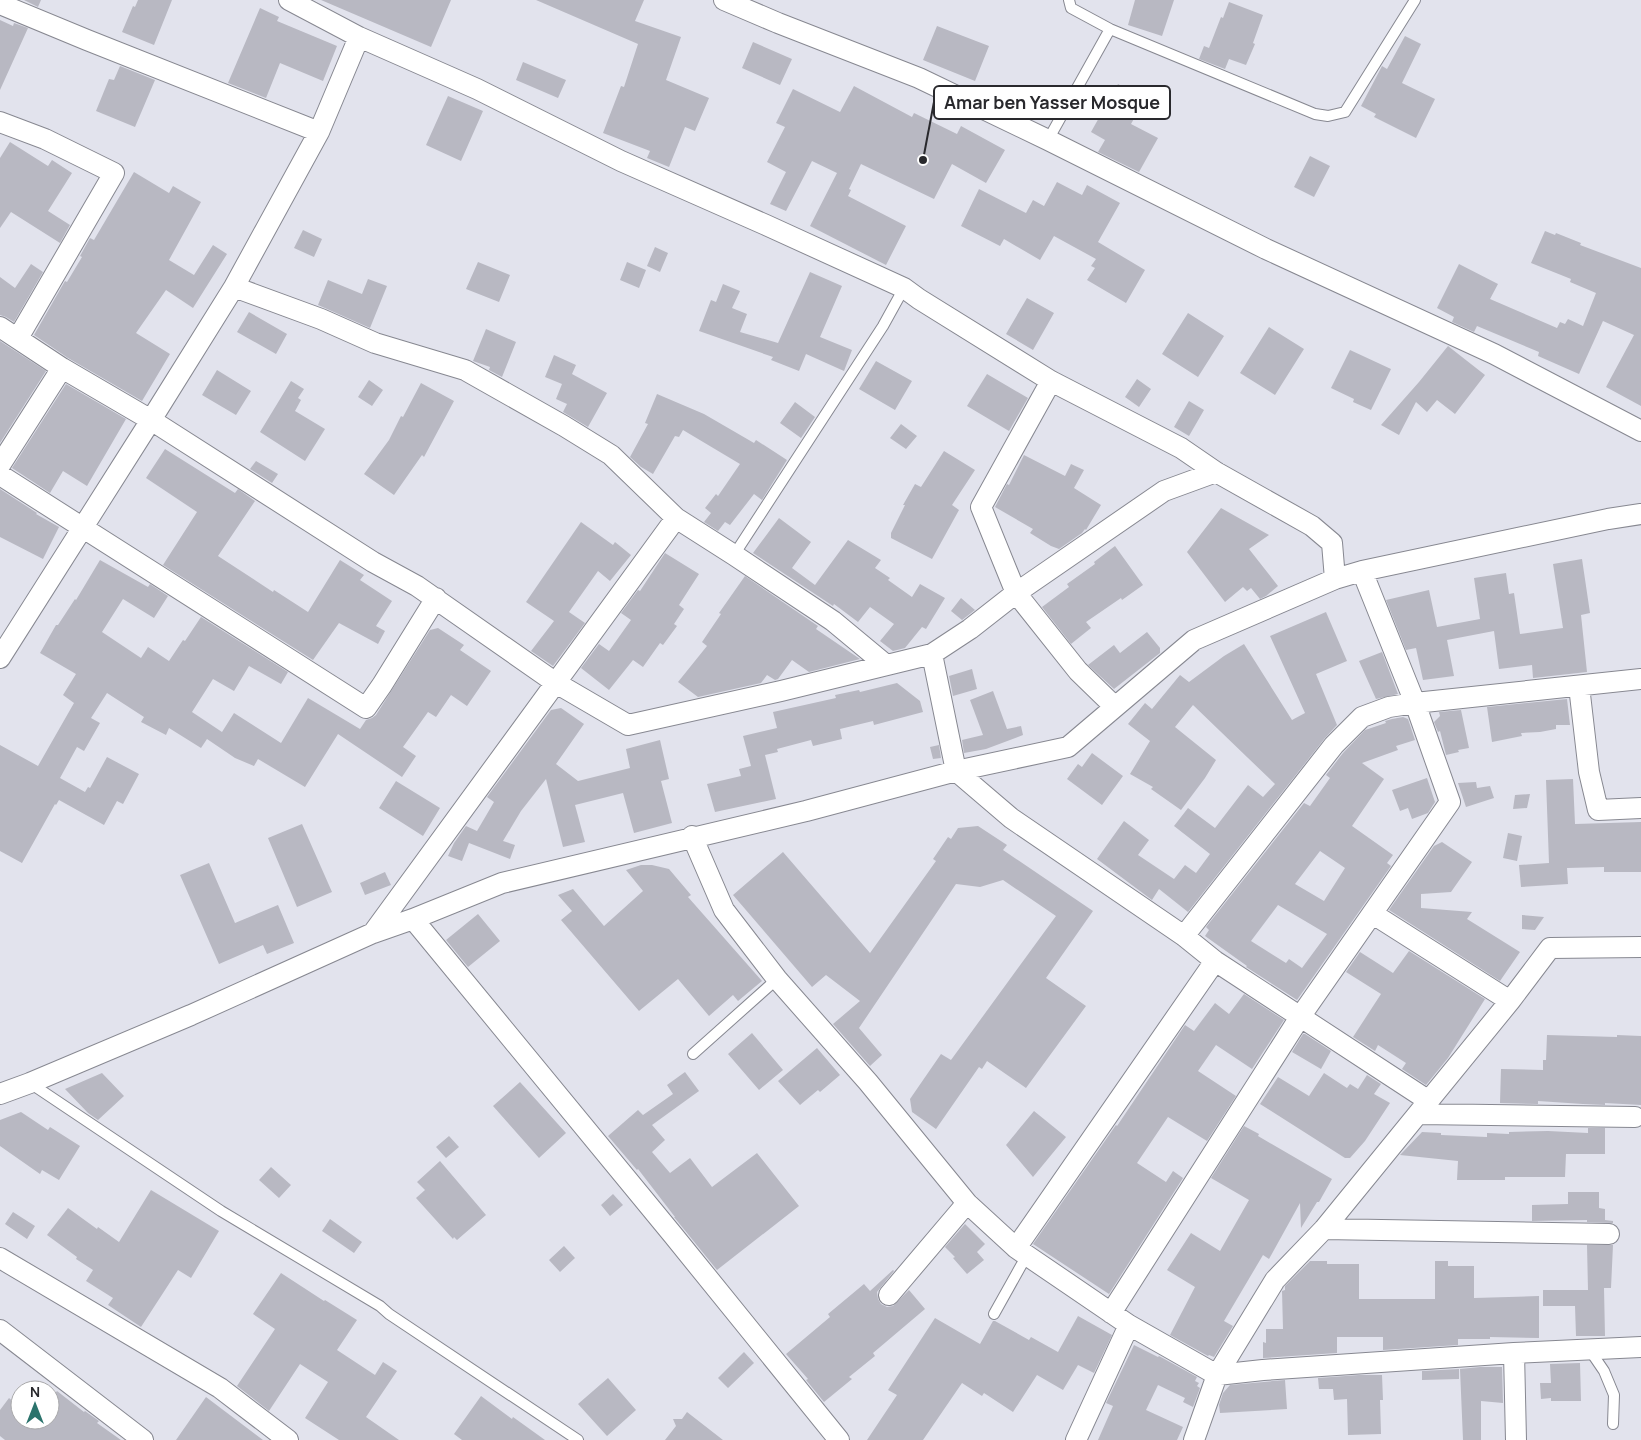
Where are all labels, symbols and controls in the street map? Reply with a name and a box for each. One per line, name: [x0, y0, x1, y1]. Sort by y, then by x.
callout: Amar ben Yasser Mosque: [934, 86, 1170, 119]
text: Amar ben Yasser Mosque: [944, 90, 1160, 114]
north arrow: [10, 1380, 60, 1430]
text: N: [30, 1382, 40, 1401]

